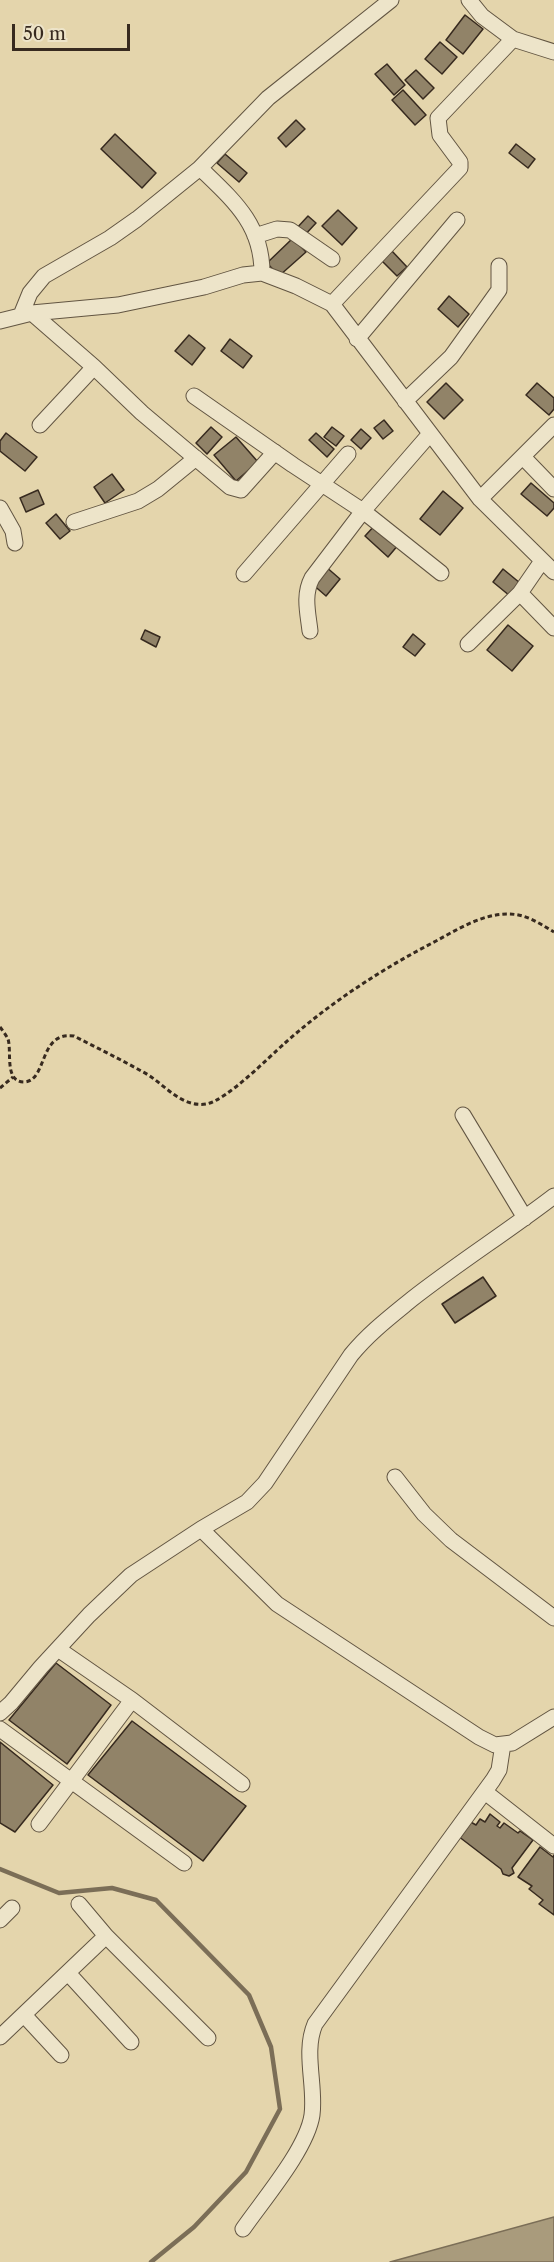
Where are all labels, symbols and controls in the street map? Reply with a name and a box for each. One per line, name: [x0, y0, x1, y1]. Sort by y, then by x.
scale bar: [15, 12, 134, 50]
text: 50 m: [23, 23, 66, 45]

